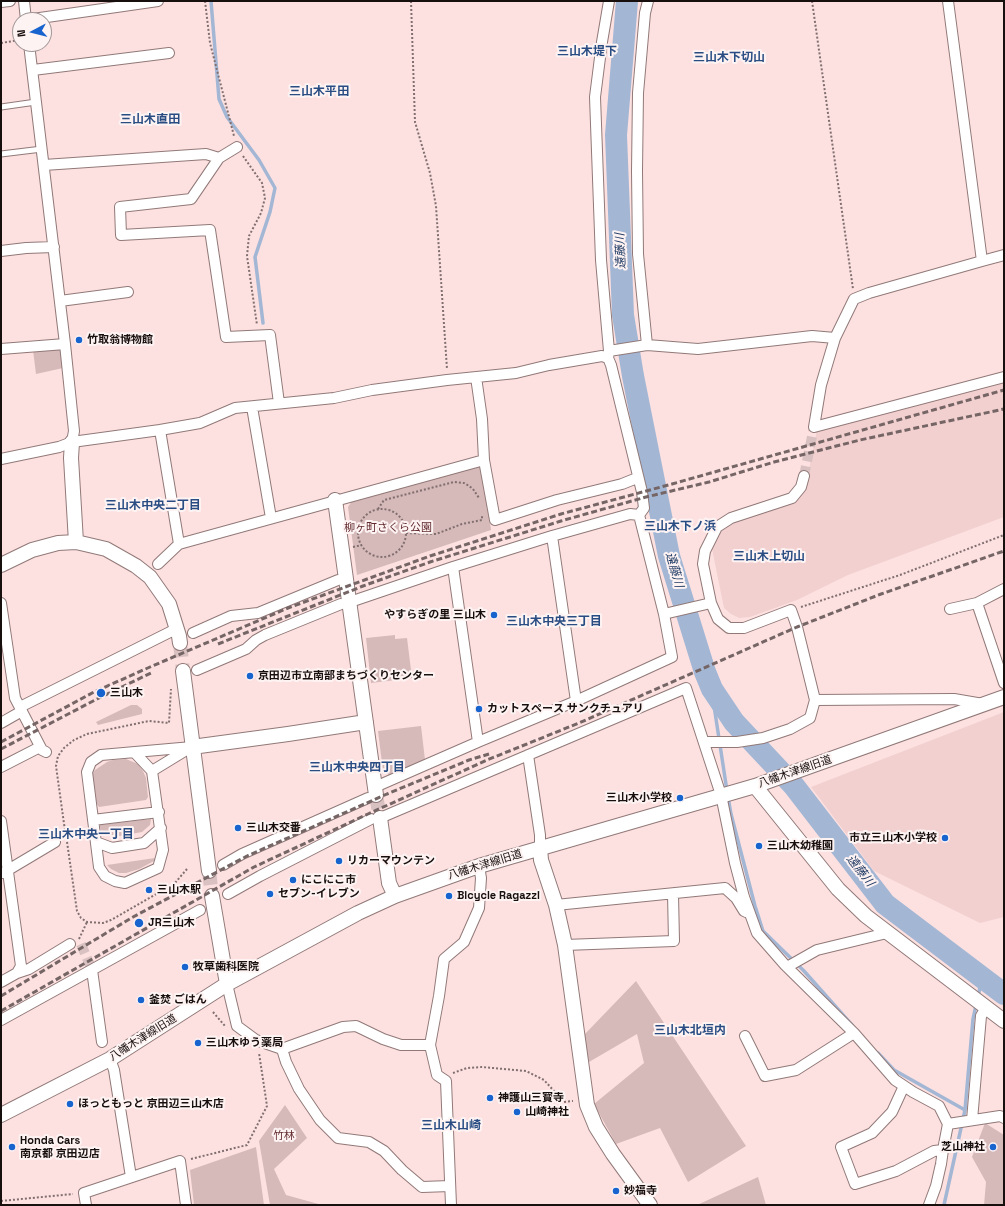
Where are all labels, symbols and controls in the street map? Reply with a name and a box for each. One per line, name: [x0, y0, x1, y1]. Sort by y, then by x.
north arrow: [12, 12, 52, 52]
text: N: [14, 29, 28, 38]
district label: 三山木堤下: [557, 45, 617, 59]
district label: 三山木下切山: [693, 51, 765, 65]
district label: 三山木平田: [289, 85, 349, 99]
district label: 三山木直田: [120, 113, 180, 127]
water label: 遠藤川: [613, 233, 629, 269]
place label: 竹取翁博物館: [87, 333, 153, 347]
marker: 竹取翁博物館: [74, 335, 84, 345]
district label: 三山木中央二丁目: [105, 499, 201, 513]
district label: 三山木下ノ浜: [644, 520, 716, 534]
park label: 柳ヶ町さくら公園: [344, 521, 432, 535]
district label: 三山木上切山: [733, 550, 805, 564]
water label: 遠藤川: [662, 551, 686, 589]
place label: やすらぎの里 三山木: [384, 608, 486, 622]
marker: やすらぎの里 三山木: [489, 610, 499, 620]
district label: 三山木中央三丁目: [506, 615, 602, 629]
place label: 京田辺市立南部まちづくりセンター: [258, 669, 434, 683]
marker: 京田辺市立南部まちづくりセンター: [245, 671, 255, 681]
place label: 三山木: [110, 686, 143, 700]
marker: 三山木: [95, 687, 107, 699]
place label: カットスペース サンクチュアリ: [487, 702, 644, 716]
marker: カットスペース サンクチュアリ: [474, 704, 484, 714]
street label: 八幡木津線旧道: [756, 753, 834, 791]
district label: 三山木中央四丁目: [309, 761, 405, 775]
place label: 三山木小学校: [606, 791, 672, 805]
marker: 三山木小学校: [675, 793, 685, 803]
place label: 三山木交番: [246, 821, 301, 835]
marker: 三山木交番: [233, 823, 243, 833]
district label: 三山木中央一丁目: [38, 828, 134, 842]
place label: 市立三山木小学校: [849, 831, 937, 845]
marker: 市立三山木小学校: [940, 833, 950, 843]
place label: 三山木幼稚園: [767, 839, 833, 853]
marker: 三山木幼稚園: [754, 841, 764, 851]
street label: 八幡木津線旧道: [446, 847, 524, 883]
water label: 遠藤川: [843, 852, 877, 890]
place label: リカーマウンテン: [347, 854, 435, 868]
marker: リカーマウンテン: [334, 856, 344, 866]
place label: にこにこ市: [301, 873, 356, 887]
marker: にこにこ市: [288, 875, 298, 885]
place label: 三山木駅: [157, 883, 201, 897]
marker: 三山木駅: [144, 885, 154, 895]
place label: セブン-イレブン: [278, 887, 360, 901]
marker: セブン-イレブン: [265, 889, 275, 899]
place label: Bicycle Ragazzi: [457, 889, 540, 903]
marker: Bicycle Ragazzi: [444, 891, 454, 901]
place label: JR三山木: [148, 916, 195, 930]
marker: JR三山木: [133, 917, 145, 929]
place label: 牧草歯科医院: [193, 960, 259, 974]
marker: 牧草歯科医院: [180, 962, 190, 972]
place label: 釜焚 ごはん: [149, 993, 207, 1007]
marker: 釜焚 ごはん: [136, 995, 146, 1005]
street label: 八幡木津線旧道: [107, 1012, 179, 1064]
district label: 三山木北垣内: [654, 1024, 726, 1038]
place label: 三山木ゆう薬局: [206, 1036, 283, 1050]
marker: 三山木ゆう薬局: [193, 1038, 203, 1048]
place label: 神護山三寳寺: [498, 1091, 564, 1105]
marker: 神護山三寳寺: [485, 1093, 495, 1103]
place label: ほっともっと 京田辺三山木店: [78, 1097, 224, 1111]
marker: ほっともっと 京田辺三山木店: [65, 1099, 75, 1109]
place label: 山崎神社: [525, 1105, 569, 1119]
marker: 山崎神社: [512, 1107, 522, 1117]
district label: 三山木山崎: [421, 1119, 481, 1133]
park label: 竹林: [273, 1129, 295, 1143]
place label: Honda Cars 南京都 京田辺店: [20, 1134, 100, 1160]
place label: 芝山神社: [941, 1140, 985, 1154]
marker: Honda Cars 南京都 京田辺店: [7, 1142, 17, 1152]
marker: 芝山神社: [988, 1142, 998, 1152]
place label: 妙福寺: [624, 1184, 657, 1198]
marker: 妙福寺: [611, 1186, 621, 1196]

